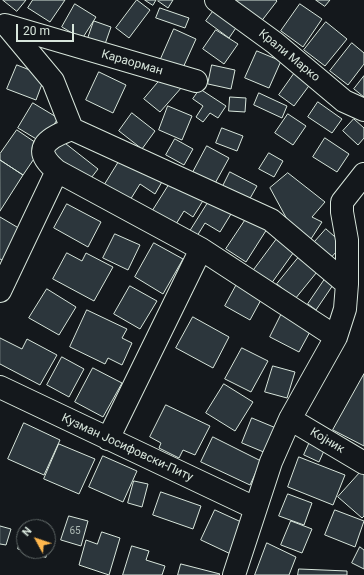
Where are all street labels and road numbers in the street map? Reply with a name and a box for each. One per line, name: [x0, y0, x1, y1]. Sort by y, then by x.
street label: Крали Марко: [255, 27, 323, 85]
street label: Караорман: [100, 47, 164, 79]
street label: Кузман Јосифовски-Питу: [59, 411, 195, 485]
street label: Којник: [307, 425, 347, 457]

